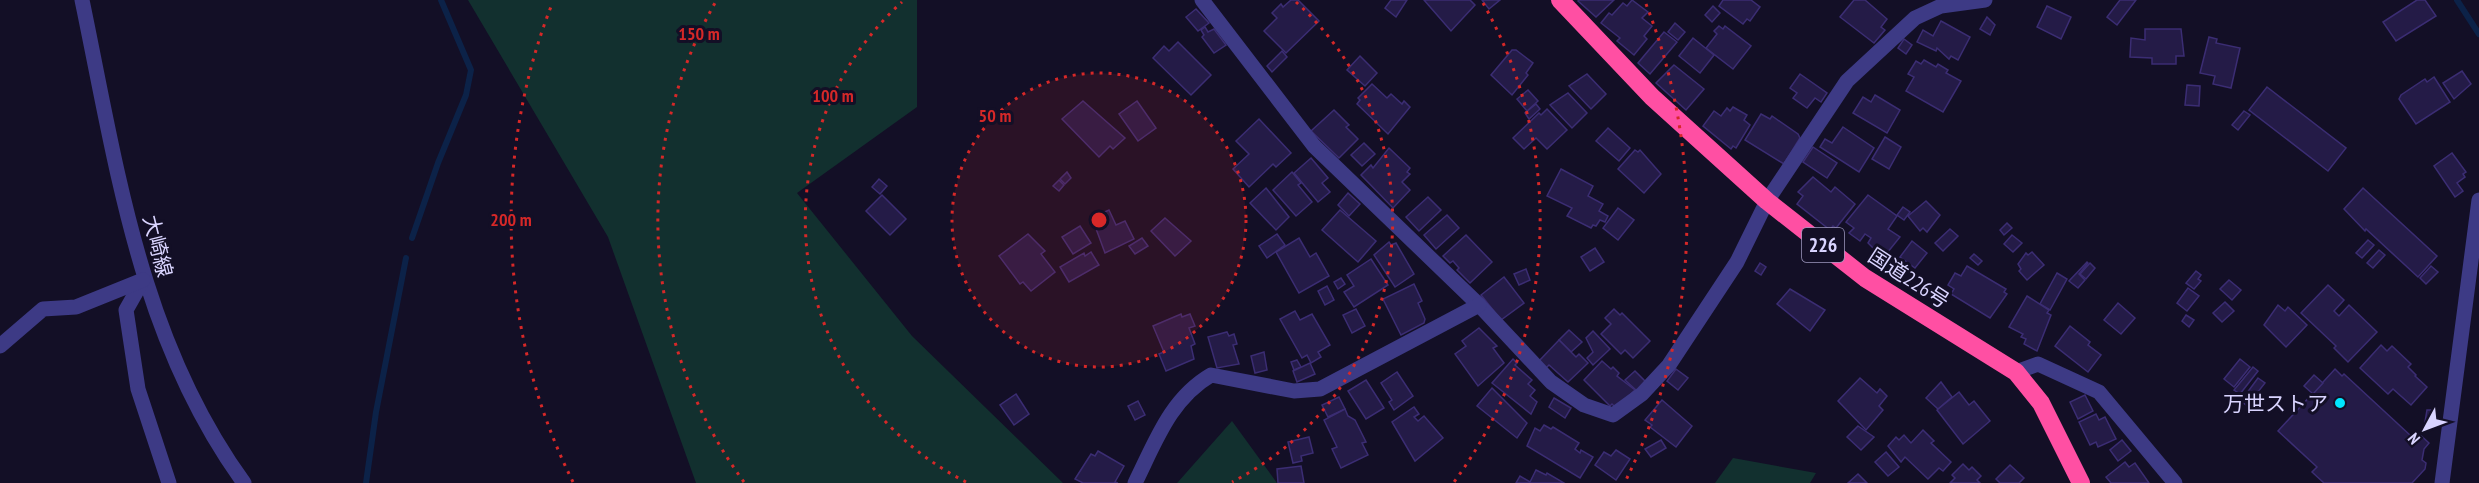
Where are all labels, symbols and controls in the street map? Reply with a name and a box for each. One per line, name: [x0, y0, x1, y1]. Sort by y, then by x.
text: 150 m: [678, 22, 720, 45]
text: 100 m: [812, 84, 854, 107]
text: 50 m: [979, 104, 1011, 127]
text: 200 m: [490, 208, 532, 231]
centre of rings: [1089, 210, 1109, 230]
street label: 大崎線: [137, 212, 179, 280]
road number: 226: [1802, 228, 1844, 262]
street label: 国道226号: [1863, 242, 1955, 314]
place label: 万世ストア: [2223, 390, 2328, 417]
marker: 万世ストア: [2333, 396, 2347, 410]
north arrow: [2395, 399, 2455, 459]
text: N: [2403, 429, 2424, 449]

